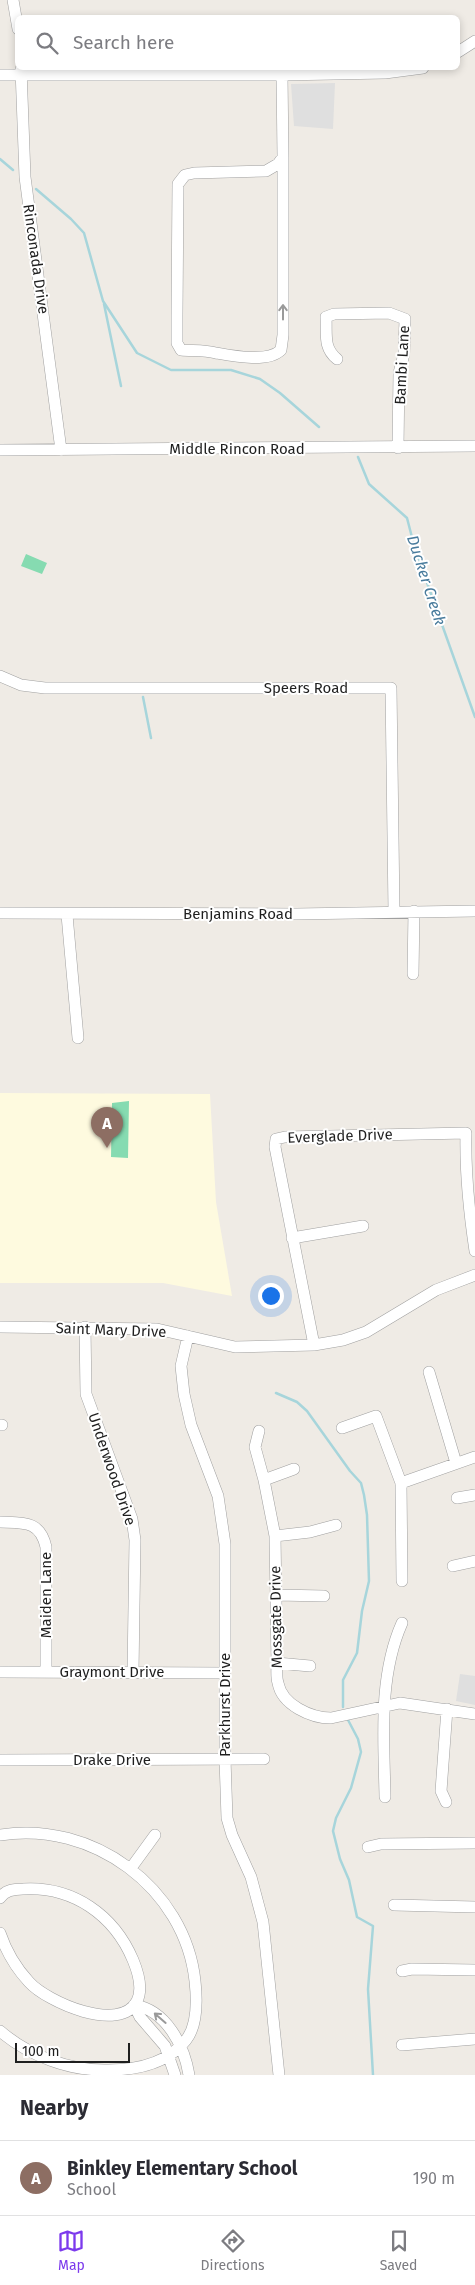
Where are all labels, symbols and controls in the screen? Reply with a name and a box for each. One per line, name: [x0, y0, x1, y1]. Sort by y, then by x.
search box: [15, 15, 460, 70]
icon: search: [33, 29, 61, 57]
text: Search here: [73, 31, 174, 54]
street label: Rinconada Drive: [19, 203, 53, 315]
one-way arrow: [278, 305, 288, 321]
street label: Bambi Lane: [391, 325, 413, 405]
street label: Middle Rincon Road: [169, 440, 305, 458]
water label: Ducker Creek: [403, 533, 450, 628]
street label: Speers Road: [264, 679, 348, 697]
street label: Benjamins Road: [183, 905, 293, 923]
pin: A: [91, 1107, 123, 1148]
street label: Everglade Drive: [287, 1125, 393, 1147]
your location: [258, 1283, 284, 1309]
street label: Saint Mary Drive: [55, 1319, 167, 1341]
street label: Underwood Drive: [84, 1410, 140, 1528]
street label: Maiden Lane: [37, 1552, 55, 1638]
street label: Mossgate Drive: [266, 1566, 286, 1668]
street label: Parkhurst Drive: [216, 1653, 234, 1757]
street label: Graymont Drive: [59, 1663, 165, 1681]
street label: Drake Drive: [73, 1751, 151, 1769]
one-way arrow: [154, 2012, 167, 2024]
scale bar: [15, 2040, 130, 2063]
text: 100 m: [22, 2043, 59, 2060]
text: Nearby: [20, 2095, 88, 2121]
text: Binkley Elementary School: [67, 2157, 297, 2180]
text: A: [31, 2169, 41, 2188]
text: 190 m: [413, 2169, 455, 2188]
text: School: [67, 2180, 116, 2199]
tab: Map: [57, 2227, 85, 2274]
tab: Directions: [200, 2227, 265, 2274]
tab: Saved: [380, 2227, 418, 2274]

